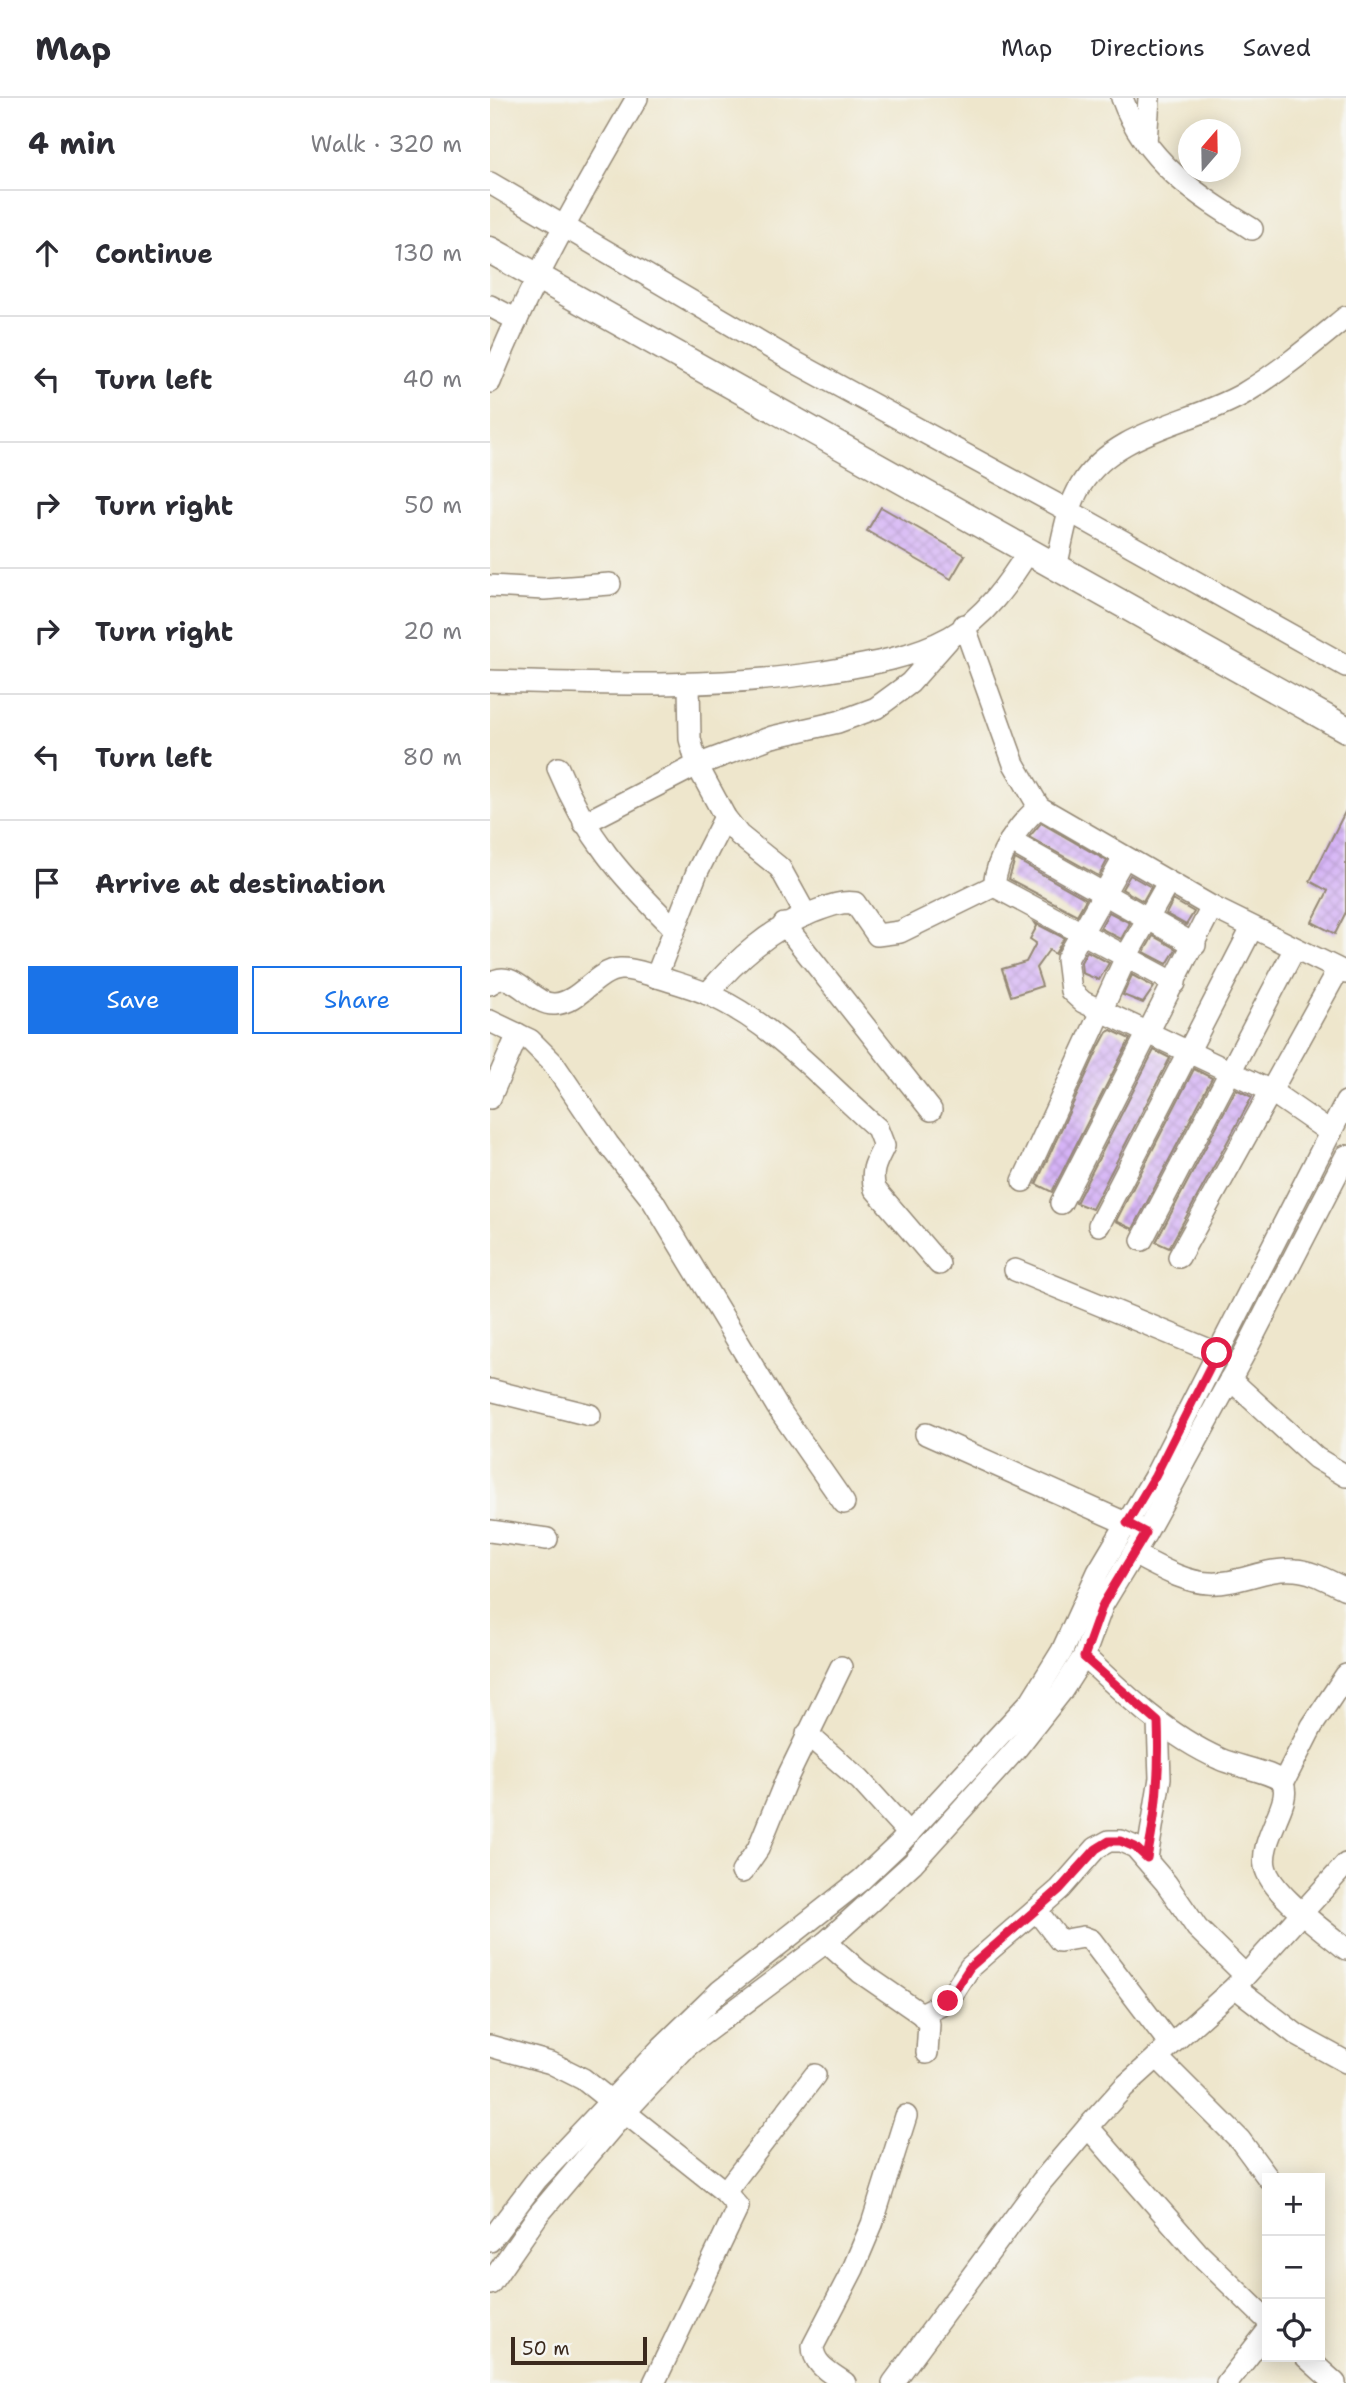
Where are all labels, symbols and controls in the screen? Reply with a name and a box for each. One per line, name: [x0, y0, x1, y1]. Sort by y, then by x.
text: Map: [35, 26, 111, 71]
text: Map: [1001, 32, 1052, 64]
text: Directions: [1090, 32, 1205, 64]
text: Saved: [1243, 32, 1311, 64]
north arrow: [1178, 119, 1241, 182]
text: 4 min: [28, 123, 115, 164]
text: Walk · 320 m: [311, 129, 462, 159]
icon: ahead: [28, 234, 66, 272]
text: Continue: [95, 236, 213, 271]
text: 130 m: [394, 238, 462, 268]
icon: left: [28, 360, 66, 398]
text: Turn left: [95, 362, 212, 397]
text: 40 m: [402, 364, 462, 394]
icon: right: [28, 486, 66, 524]
text: Turn right: [95, 488, 233, 523]
text: 50 m: [404, 490, 462, 520]
icon: right: [28, 612, 66, 650]
text: Turn right: [95, 614, 233, 649]
text: 20 m: [403, 616, 462, 646]
icon: left: [28, 738, 66, 776]
text: Turn left: [95, 740, 212, 775]
text: 80 m: [403, 742, 462, 772]
icon: arrive: [28, 864, 66, 902]
text: Arrive at destination: [95, 866, 385, 901]
button: Save: [28, 966, 238, 1034]
button: Share: [252, 966, 462, 1034]
route start: [1201, 1337, 1232, 1368]
route end: [932, 1985, 963, 2016]
map controls: [1262, 2173, 1325, 2362]
button: +: [1262, 2173, 1325, 2236]
button: −: [1262, 2236, 1325, 2299]
button: locate: [1262, 2299, 1325, 2362]
scale bar: [511, 2334, 648, 2366]
text: 50 m: [522, 2336, 570, 2361]

